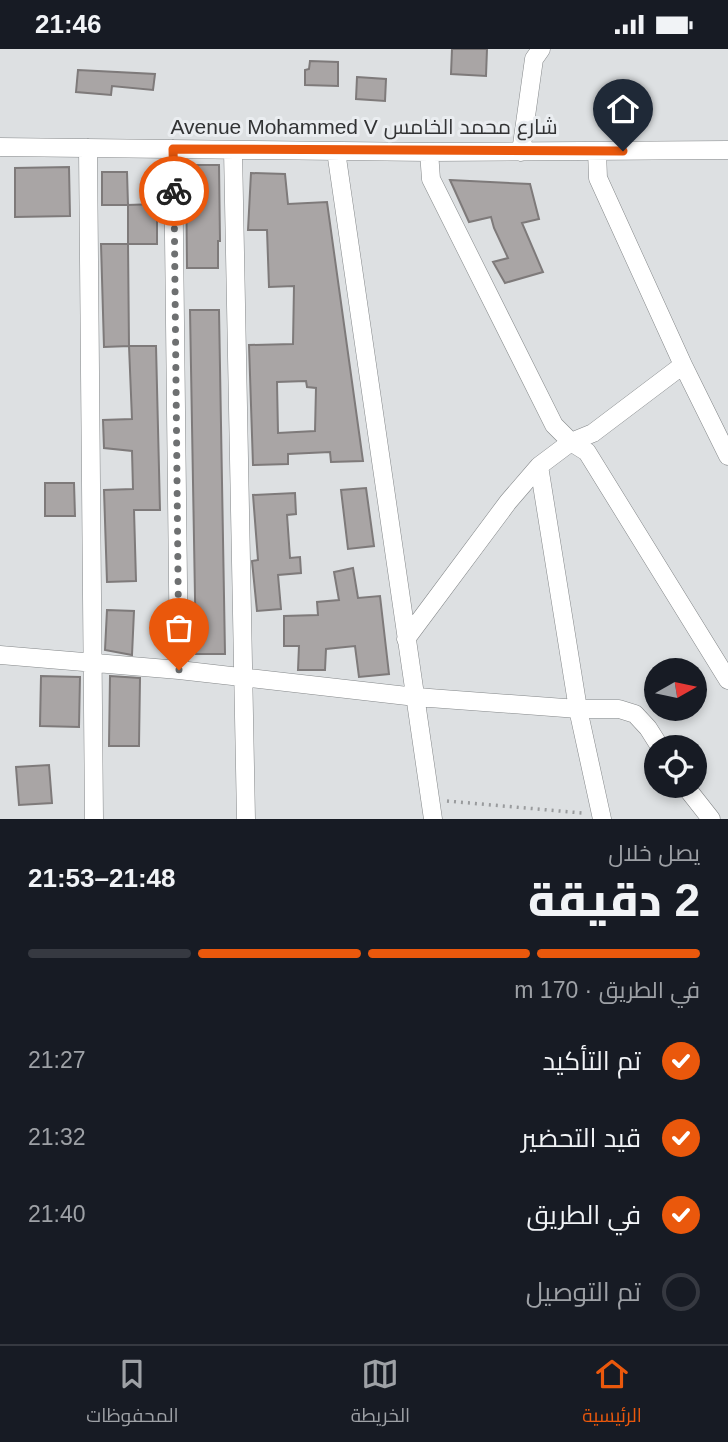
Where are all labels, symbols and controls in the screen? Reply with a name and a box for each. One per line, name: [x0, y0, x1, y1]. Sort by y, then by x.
text: 21:46: [35, 9, 102, 39]
pin: [593, 79, 653, 151]
icon: home: [604, 90, 642, 128]
street label: Avenue Mohammed V شارع محمد الخامس: [170, 115, 558, 141]
courier: [139, 156, 209, 226]
icon: bike: [155, 172, 193, 210]
pin: [149, 598, 209, 670]
icon: bag: [160, 609, 198, 647]
north arrow: [644, 658, 707, 721]
map controls: [644, 658, 707, 798]
button: locate: [644, 735, 707, 798]
text: يصل خلال: [608, 840, 700, 866]
text: 21:48–21:53: [28, 863, 175, 893]
text: 2 دقيقة: [528, 874, 700, 926]
text: في الطريق · 170 m: [514, 977, 700, 1003]
icon: check: [662, 1042, 700, 1080]
text: تم التأكيد: [542, 1046, 641, 1076]
text: 21:27: [28, 1047, 86, 1073]
icon: check: [662, 1119, 700, 1157]
text: قيد التحضير: [521, 1123, 641, 1153]
text: 21:32: [28, 1124, 86, 1150]
icon: check: [662, 1196, 700, 1234]
text: في الطريق: [526, 1200, 641, 1230]
text: 21:40: [28, 1201, 86, 1227]
text: تم التوصيل: [526, 1277, 641, 1307]
tab: المحفوظات: [86, 1355, 179, 1433]
tab: الخريطة: [351, 1355, 410, 1433]
tab: الرئيسية: [582, 1355, 642, 1433]

